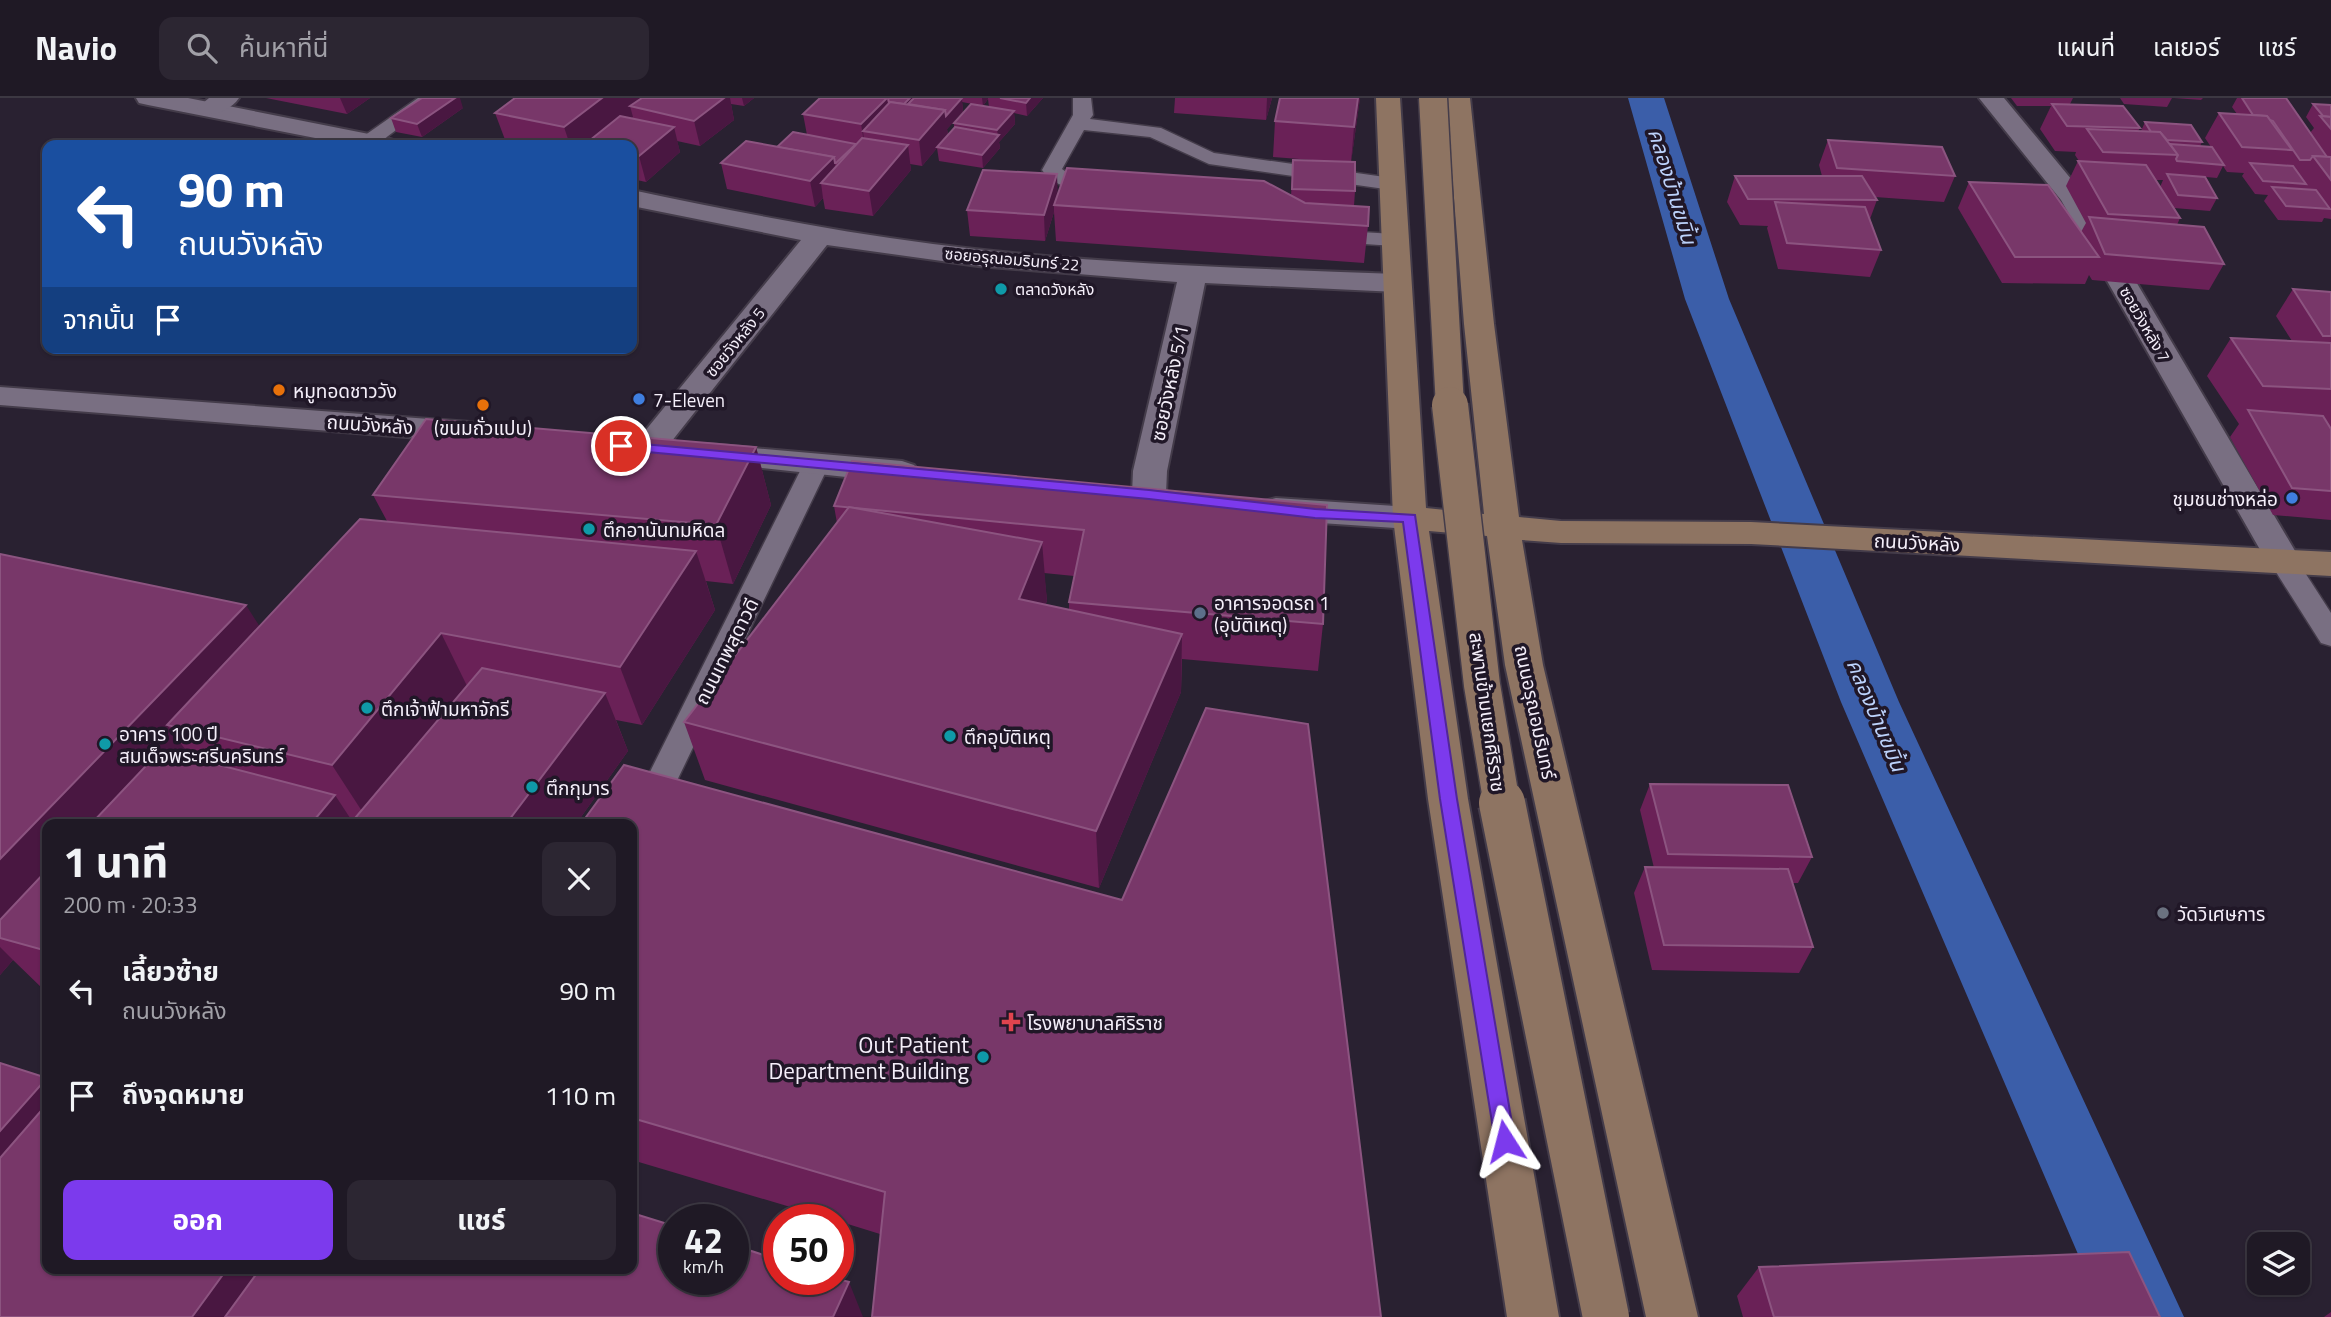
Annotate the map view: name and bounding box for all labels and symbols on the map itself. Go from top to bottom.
water label: คลองบ้านขมิ้น [1640,124,1706,249]
street label: ซอยอรุณอมรินทร์ 22 [944,241,1080,277]
place label: ตลาดวังหลัง [1015,277,1094,301]
marker: ตลาดวังหลัง [993,281,1009,297]
street label: ซอยวังหลัง 7 [2114,282,2176,366]
street label: ซอยวังหลัง 5 [699,302,771,382]
street label: ซอยวังหลัง 5/1 [1143,322,1195,444]
place label: หมูทอดชาววัง [293,376,397,405]
marker: หมูทอดชาววัง [271,382,287,398]
place label: 7-Eleven [653,385,725,414]
marker: 7-Eleven [631,391,647,407]
marker: (ขนมถั่วแปบ) [475,397,491,413]
street label: ถนนวังหลัง [326,407,414,441]
place label: (ขนมถั่วแปบ) [434,413,532,442]
pin [591,416,651,476]
place label: ชุมชนช่างหล่อ [2173,484,2278,513]
marker: ชุมชนช่างหล่อ [2284,490,2300,506]
place label: ตึกอานันทมหิดล [603,515,725,544]
marker: ตึกอานันทมหิดล [581,521,597,537]
street label: ถนนวังหลัง [1873,525,1961,559]
place label: อาคารจอดรถ 1 (อุบัติเหตุ) [1214,588,1330,639]
street label: ถนนเทพสุดาวดี [687,593,765,709]
marker: อาคารจอดรถ 1 (อุบัติเหตุ) [1192,605,1208,621]
street label: สะพานข้ามแยกศิริราช [1462,630,1514,794]
street label: ถนนอรุณอมรินทร์ [1508,642,1565,783]
water label: คลองบ้านขมิ้น [1839,654,1916,777]
place label: ตึกเจ้าฟ้ามหาจักรี [381,694,509,723]
marker: ตึกเจ้าฟ้ามหาจักรี [359,700,375,716]
place label: อาคาร 100 ปี สมเด็จพระศรีนครินทร์ [119,719,285,770]
place label: ตึกอุบัติเหตุ [964,722,1051,751]
marker: ตึกอุบัติเหตุ [942,728,958,744]
marker: อาคาร 100 ปี สมเด็จพระศรีนครินทร์ [97,736,113,752]
place label: ตึกกุมาร [546,773,610,802]
marker: ตึกกุมาร [524,779,540,795]
place label: วัดวิเศษการ [2177,899,2265,928]
marker: วัดวิเศษการ [2155,905,2171,921]
place label: โรงพยาบาลศิริราช [1027,1008,1163,1037]
marker: โรงพยาบาลศิริราช [1001,1012,1021,1032]
place label: Out Patient Department Building [769,1027,969,1088]
marker: Out Patient Department Building [975,1049,991,1065]
position arrow [1468,1104,1542,1178]
speed limit sign: 50 [763,1204,854,1295]

